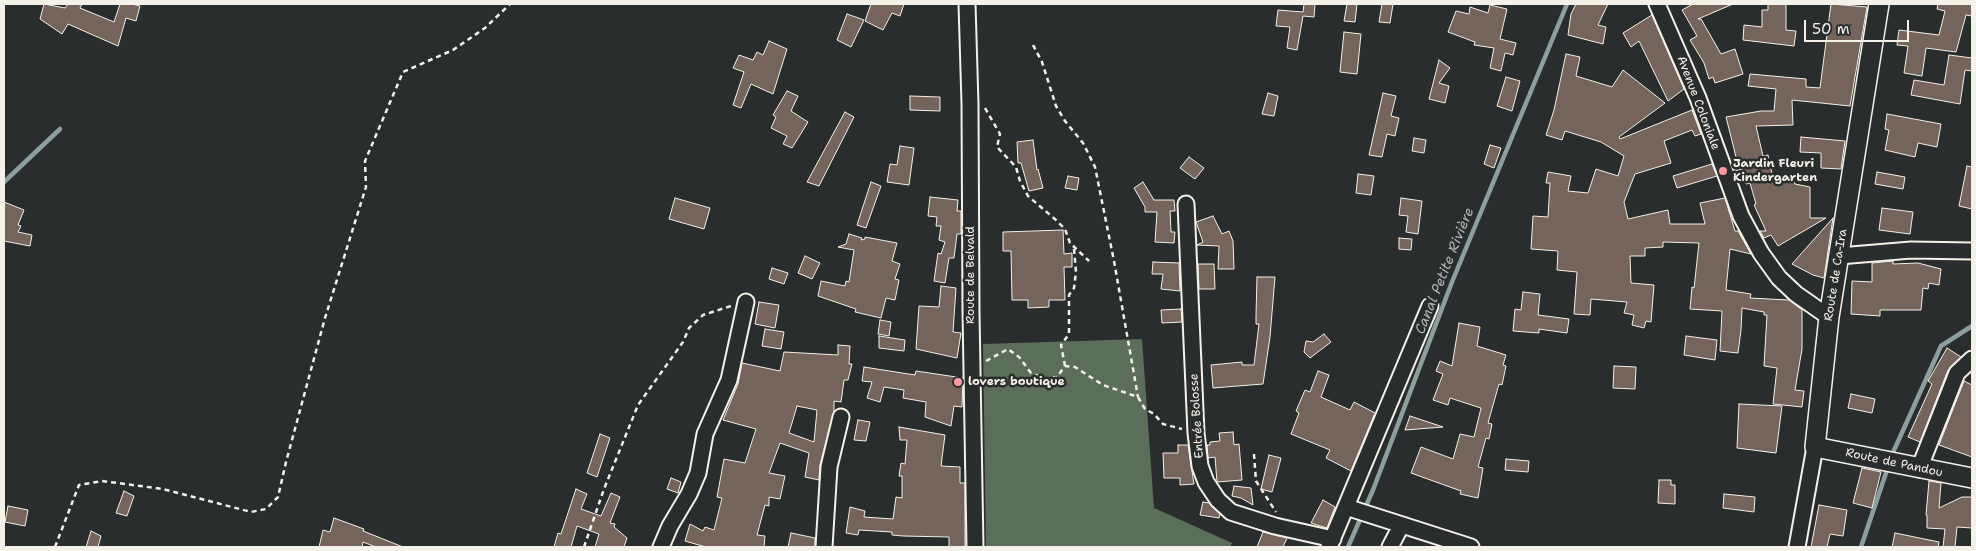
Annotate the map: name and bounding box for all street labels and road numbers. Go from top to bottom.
street label: Avenue Coloniale [1673,54,1723,152]
street label: Route de Belvald [964,226,978,324]
street label: Route de Ca-Ira [1822,228,1850,322]
street label: Entrée Bolosse [1187,373,1207,459]
street label: Route de Pandou [1844,446,1944,480]

